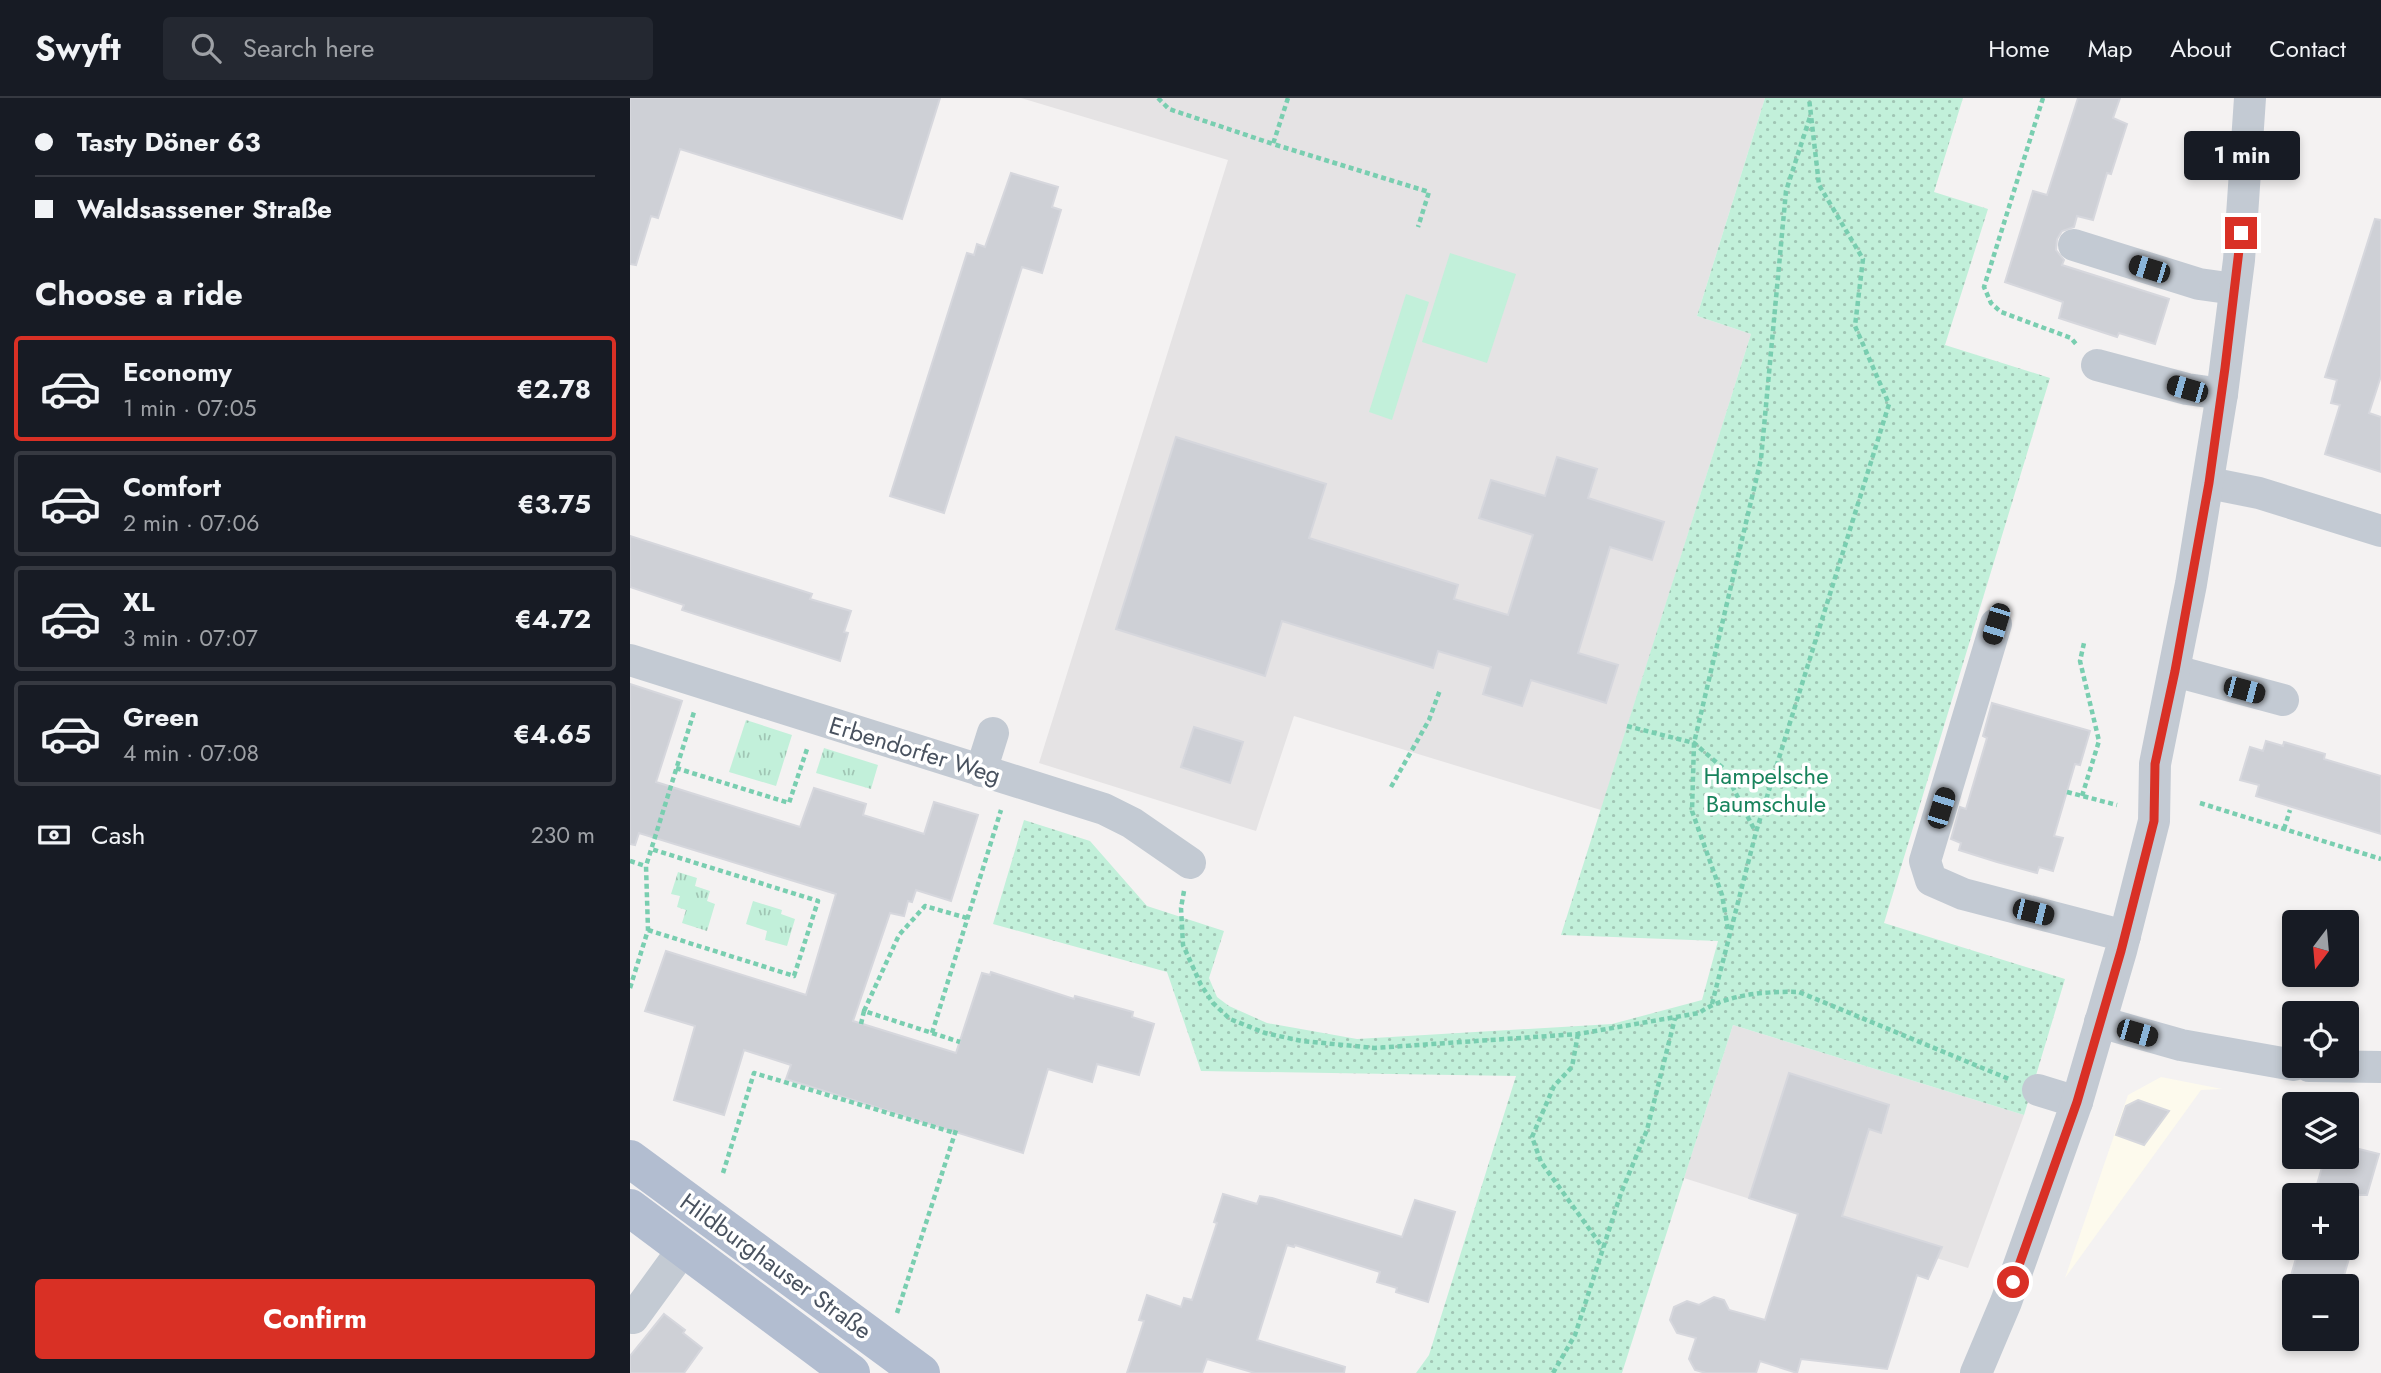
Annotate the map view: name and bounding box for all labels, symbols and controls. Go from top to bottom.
search box [163,17,653,80]
text: Swyft [35,25,121,72]
icon: search [187,29,225,67]
text: Search here [243,29,374,67]
text: Home [1988,31,2050,66]
text: Map [2088,31,2132,66]
text: About [2170,31,2231,66]
text: Contact [2269,31,2346,66]
text: Tasty Döner 63 [77,123,261,161]
callout: 1 min [2183,131,2299,180]
text: 1 min [2213,138,2271,172]
text: Waldsassener Straße [77,190,332,228]
route end [2225,217,2257,249]
car [2126,253,2173,285]
text: Choose a ride [35,271,243,317]
text: Economy [123,353,232,391]
icon: car [39,357,102,420]
text: €2.78 [517,370,591,408]
car [2164,373,2211,405]
text: 1 min · 07:05 [123,391,257,425]
text: Comfort [123,468,221,506]
icon: car [39,472,102,535]
text: €3.75 [517,485,591,523]
text: 2 min · 07:06 [123,506,260,540]
text: XL [123,583,155,621]
icon: car [39,587,102,650]
text: €4.72 [515,600,591,638]
car [1980,601,2013,647]
text: 3 min · 07:07 [123,621,258,655]
car [2221,674,2268,706]
text: Green [123,698,199,736]
icon: car [39,702,102,765]
street label: Erbendorfer Weg [825,707,1005,793]
text: €4.65 [513,715,591,753]
text: 4 min · 07:08 [123,736,259,770]
park label: Hampelsche Baumschule [1703,758,1829,821]
car [1925,785,1958,831]
icon: cash [35,816,73,854]
text: Cash [91,816,145,854]
text: 230 m [531,818,595,852]
car [2011,897,2056,927]
north arrow [2282,910,2359,987]
map controls [2282,910,2359,1351]
button: locate [2282,1001,2359,1078]
car [2114,1017,2161,1049]
button: layers [2282,1092,2359,1169]
button: + [2282,1183,2359,1260]
street label: Hildburghauser Straße [673,1184,879,1348]
route start [1997,1266,2029,1298]
button: − [2282,1274,2359,1351]
button: Confirm [35,1279,595,1359]

